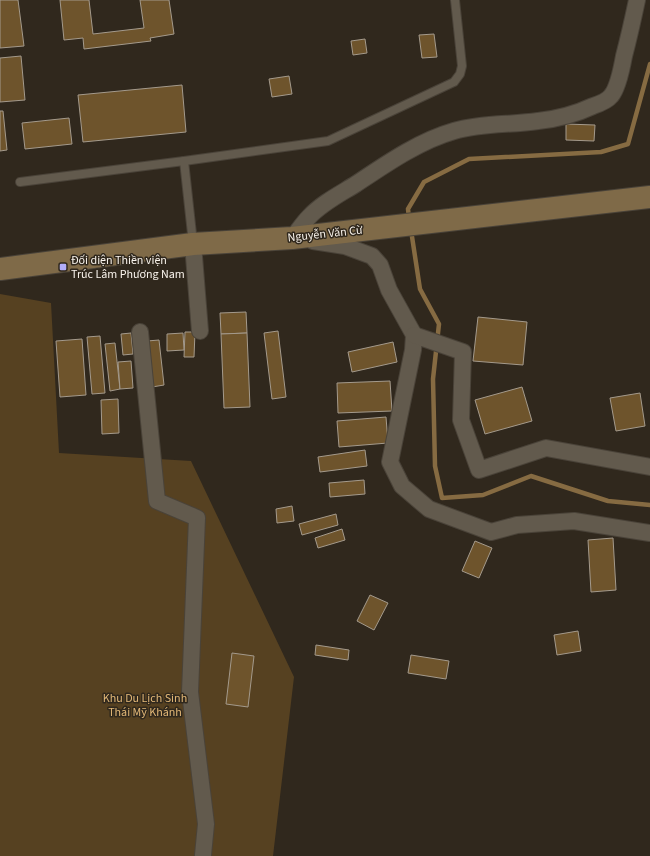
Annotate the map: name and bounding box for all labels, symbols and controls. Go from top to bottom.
street label: Nguyễn Văn Cừ [287,222,364,246]
place label: Đối diện Thiền viện Trúc Lâm Phương Nam [71,252,185,283]
marker: Đối diện Thiền viện Trúc Lâm Phương Nam [58,262,68,272]
park label: Khu Du Lịch Sinh Thái Mỹ Khánh [103,690,187,721]

